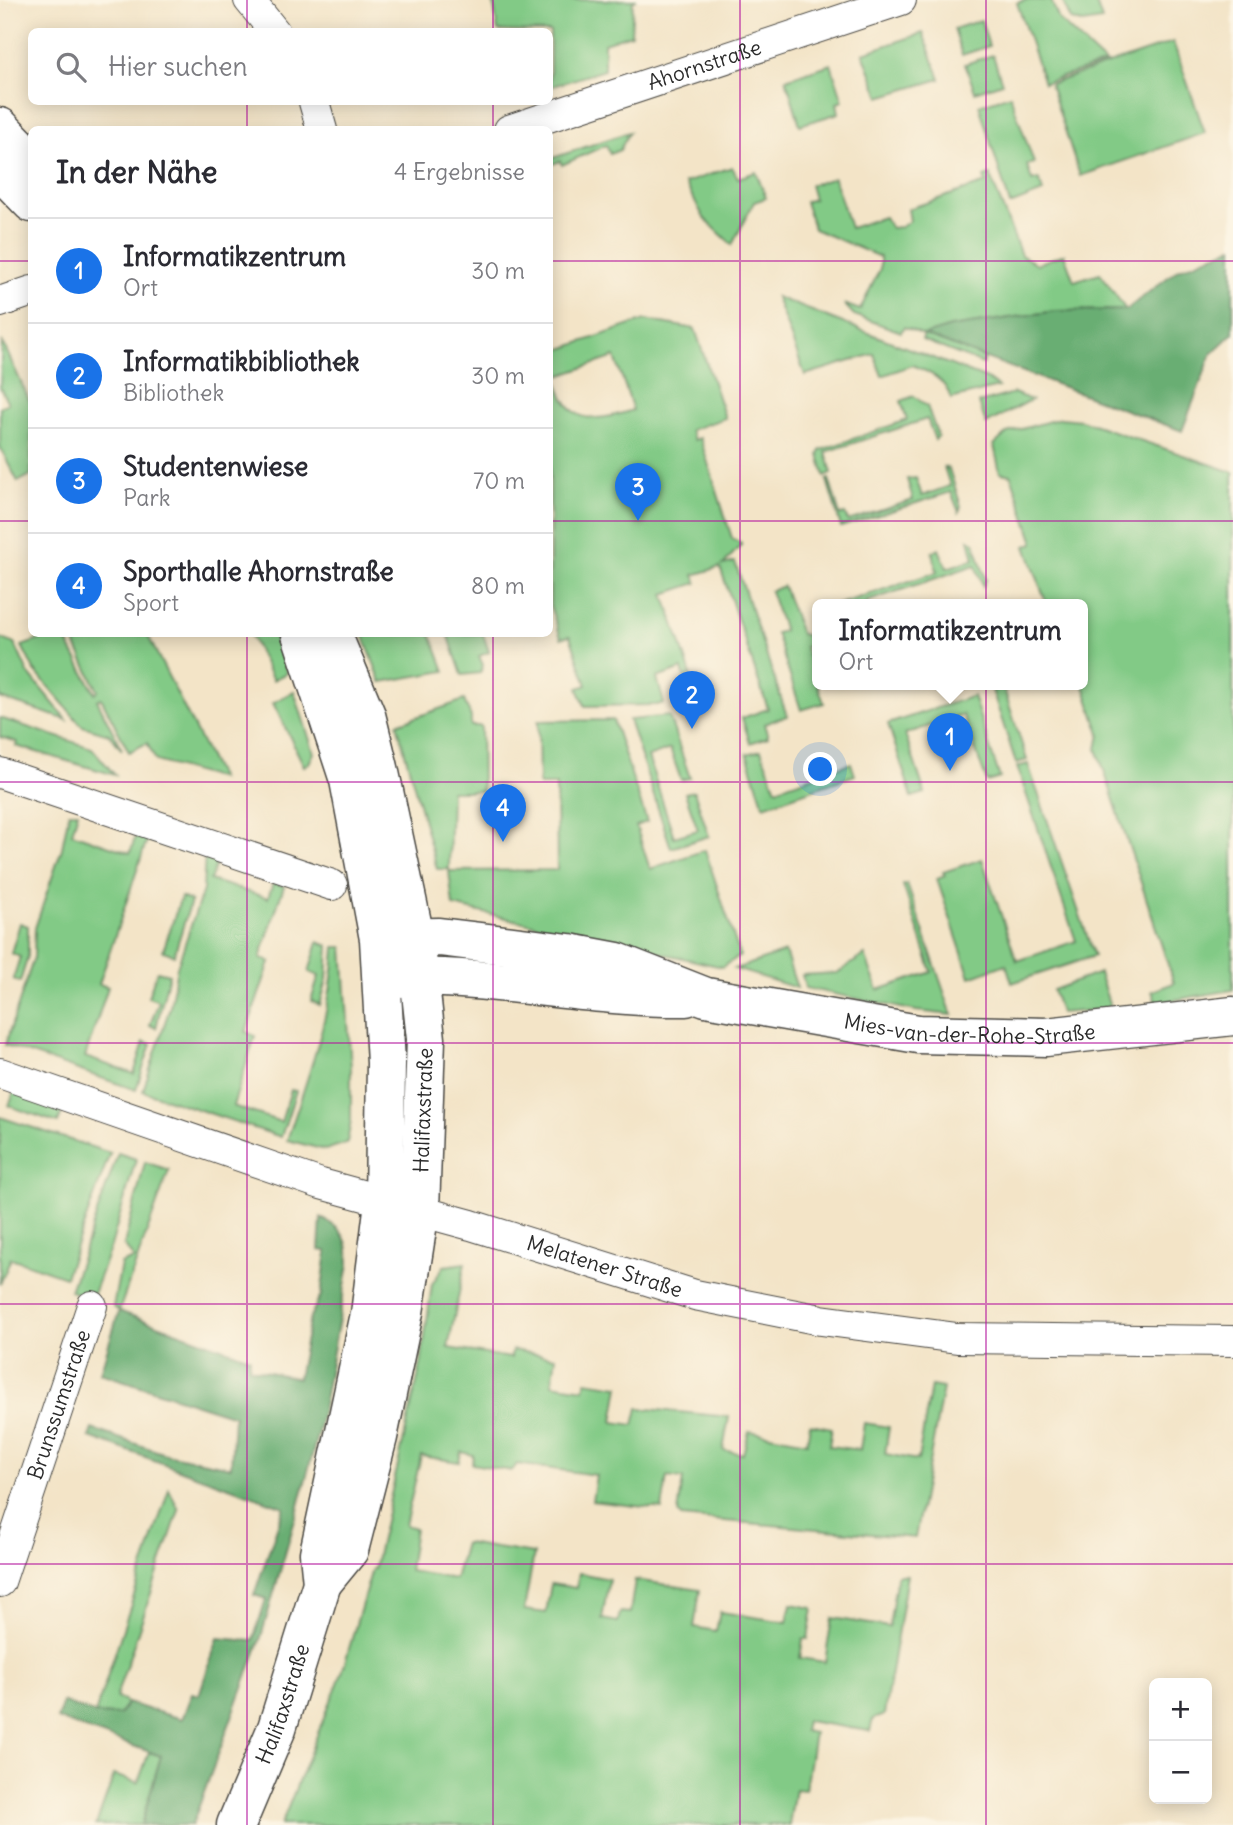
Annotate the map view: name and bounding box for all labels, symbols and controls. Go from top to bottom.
search box [28,28,553,105]
street label: Ahornstraße [644,33,765,96]
icon: search [52,48,90,86]
text: Hier suchen [108,50,248,83]
text: In der Nähe [56,153,218,191]
text: 4 Ergebnisse [394,157,525,186]
text: Informatikzentrum [123,240,346,273]
text: 1 [74,256,84,285]
text: 30 m [471,256,525,285]
text: Ort [123,273,158,302]
text: Informatikbibliothek [123,345,360,378]
text: 2 [73,361,85,390]
text: 30 m [471,361,525,390]
text: Bibliothek [123,378,224,407]
text: Studentenwiese [123,450,308,483]
pin: 3 [615,463,661,521]
text: 3 [72,466,86,495]
text: 70 m [473,466,525,495]
text: Park [123,483,171,512]
text: Sporthalle Ahornstraße [123,555,394,588]
text: 4 [72,571,86,600]
text: 80 m [471,571,525,600]
text: Sport [123,588,179,617]
popup [812,599,1088,690]
text: Informatikzentrum [838,614,1062,647]
text: Ort [838,647,873,676]
pin: 2 [669,671,715,729]
pin: 1 [927,713,973,771]
your location [803,752,837,786]
pin: 4 [480,784,526,842]
street label: Mies-van-der-Rohe-Straße [842,1007,1097,1050]
street label: Halifaxstraße [407,1047,439,1173]
street label: Melatener Straße [523,1229,686,1303]
street label: Brunssumstraße [21,1326,96,1483]
street label: Halifaxstraße [249,1640,315,1768]
map controls [1149,1678,1212,1804]
button: + [1149,1678,1212,1741]
button: − [1149,1741,1212,1804]

